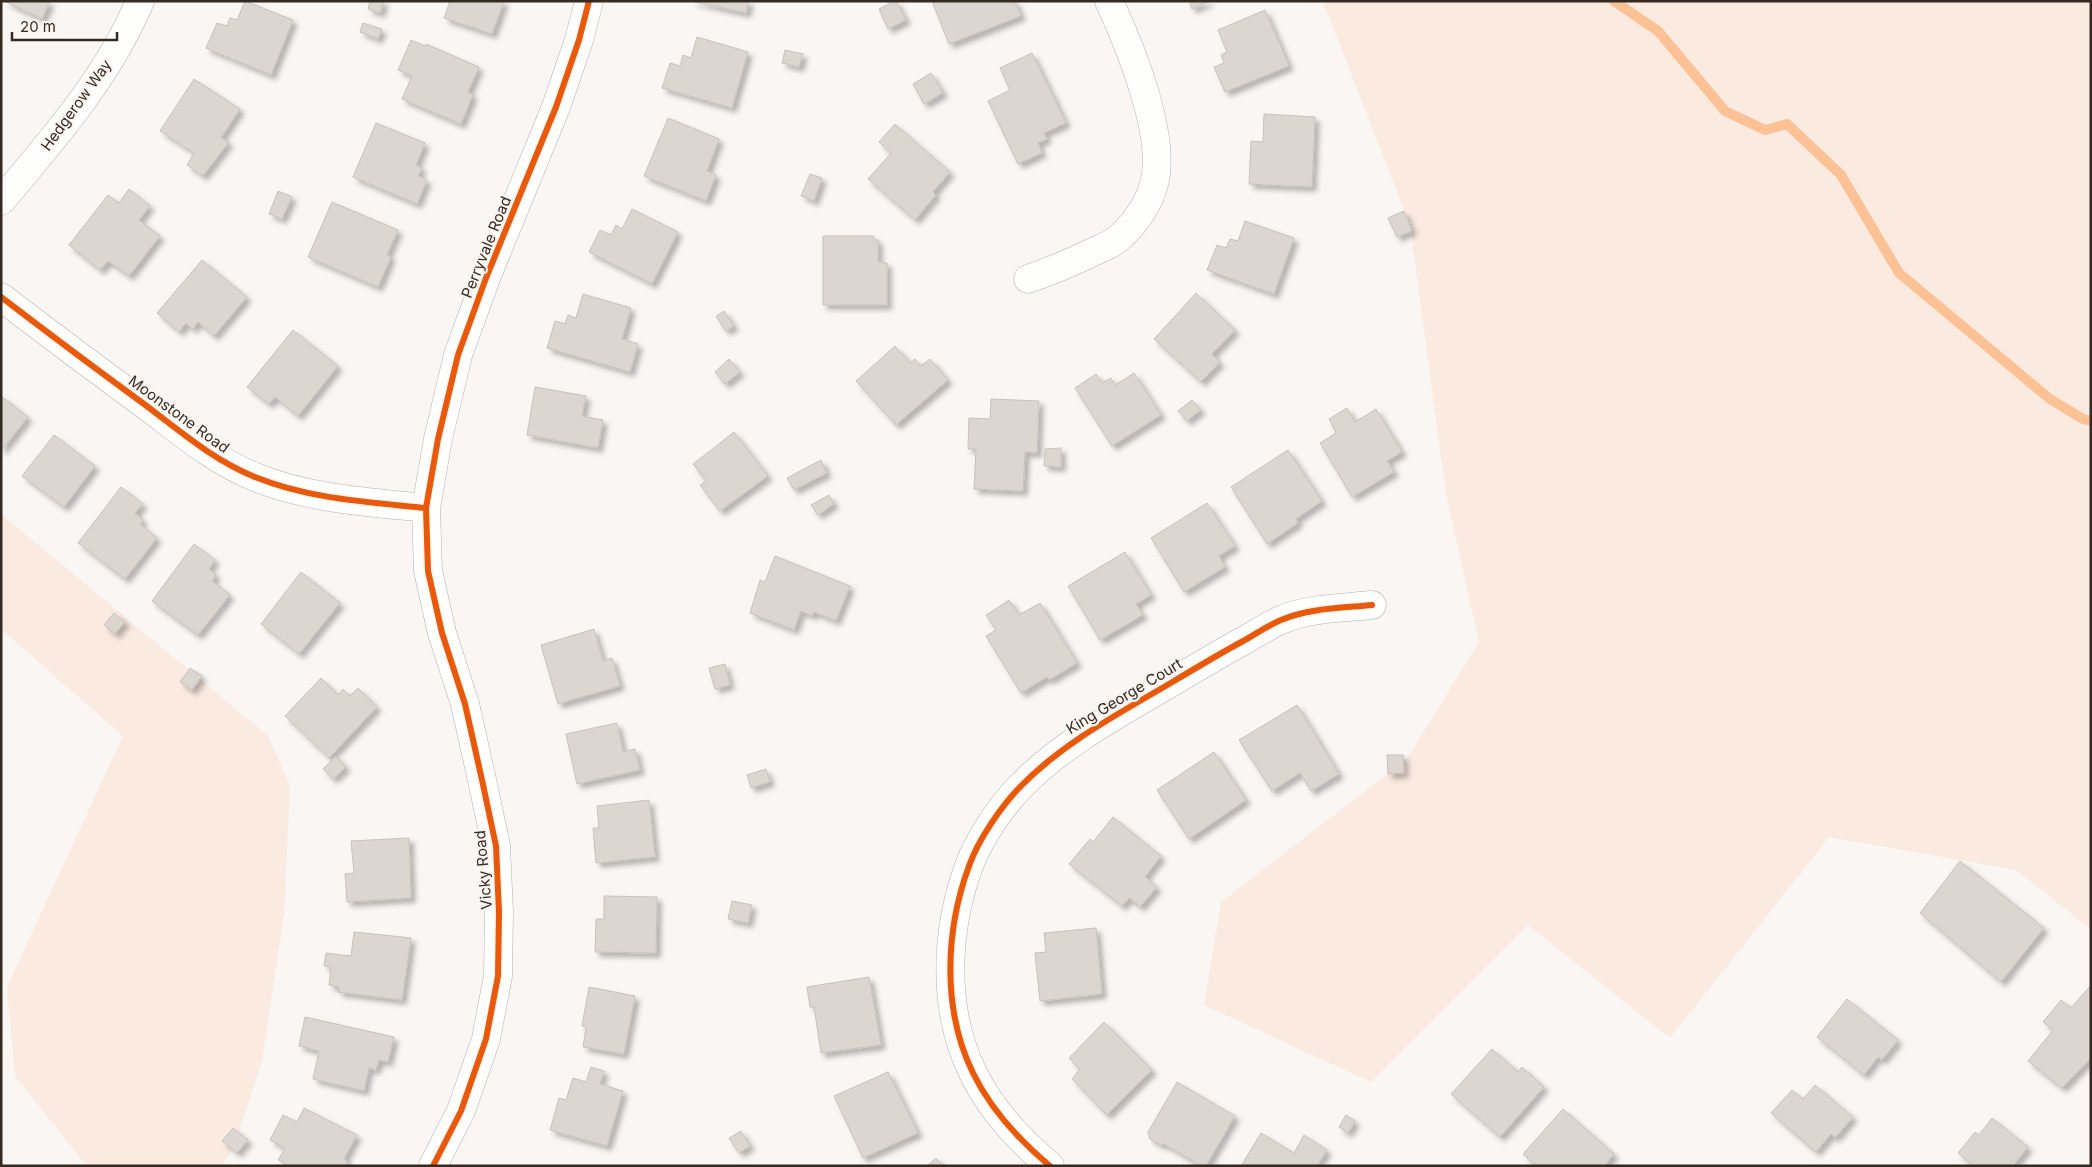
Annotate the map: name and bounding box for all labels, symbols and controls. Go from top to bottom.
scale bar [12,10,118,42]
text: 20 m [20,17,56,36]
street label: Hedgerow Way [36,55,116,154]
street label: Perryvale Road [457,193,515,301]
street label: Moonstone Road [125,371,233,457]
street label: King George Court [1062,654,1186,738]
street label: Vicky Road [470,830,496,910]

